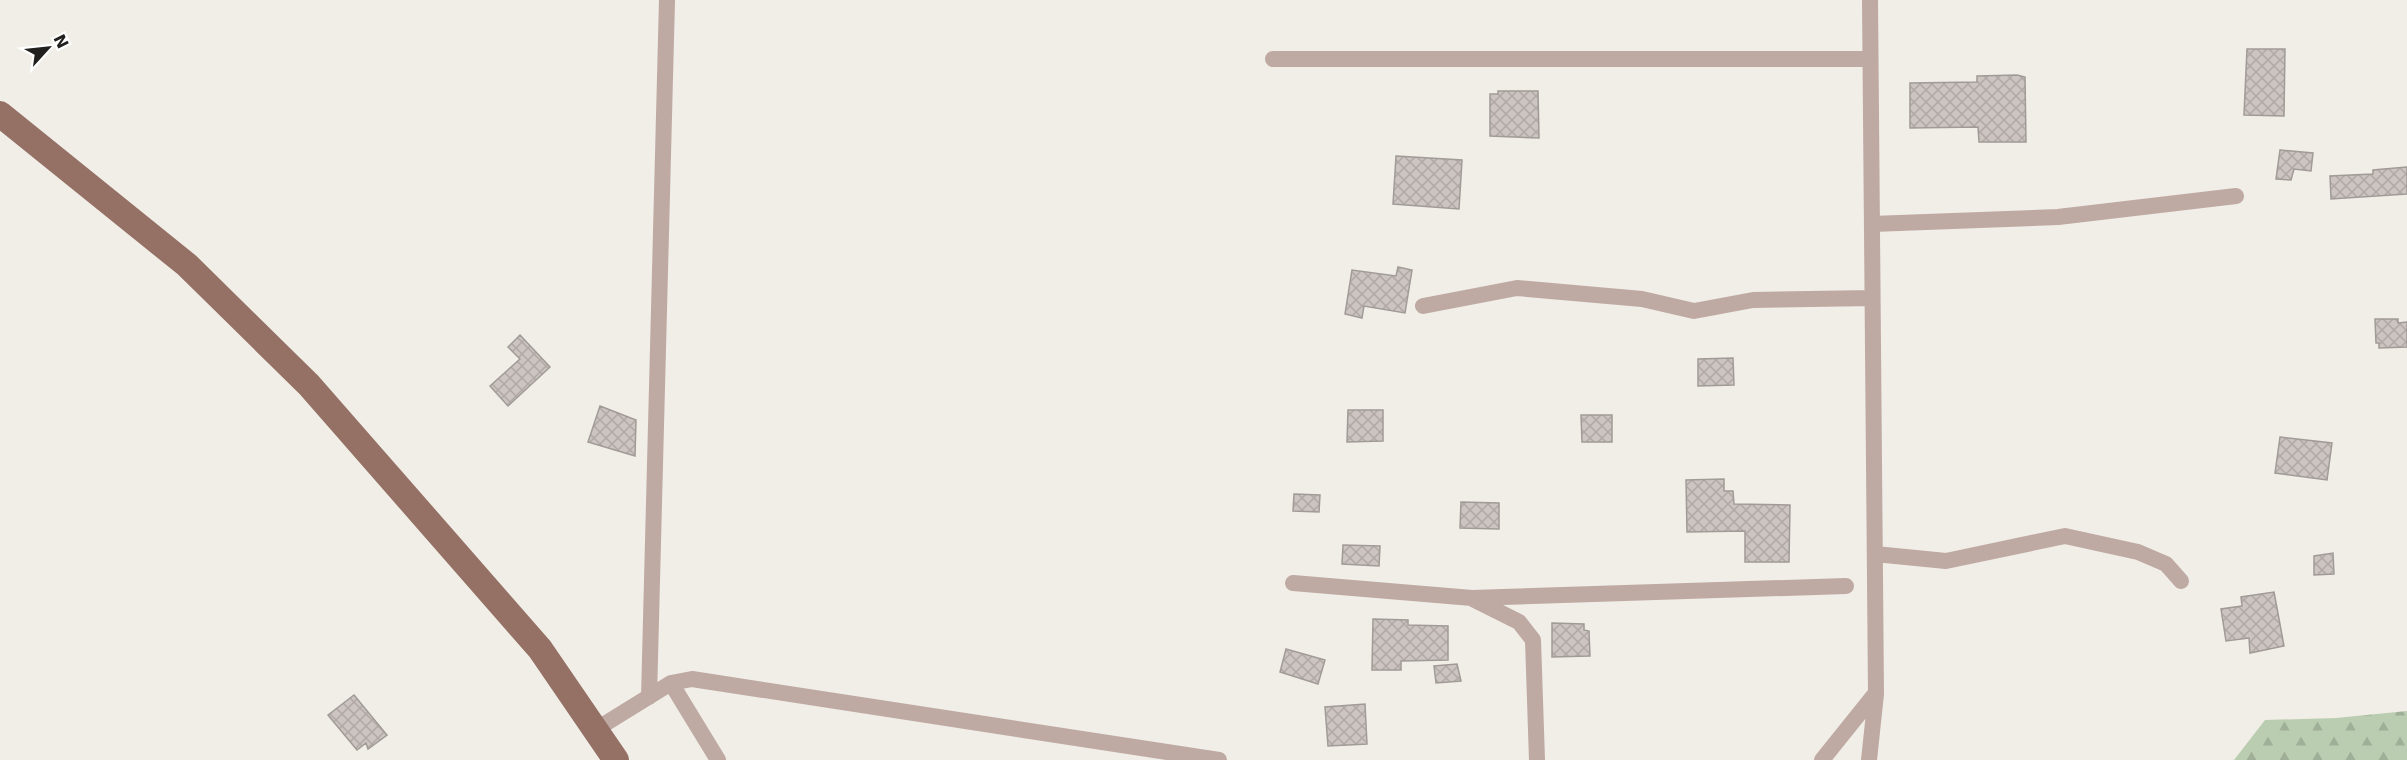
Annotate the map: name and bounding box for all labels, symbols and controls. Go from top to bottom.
north arrow [18,18,78,78]
text: N [49,31,72,52]

